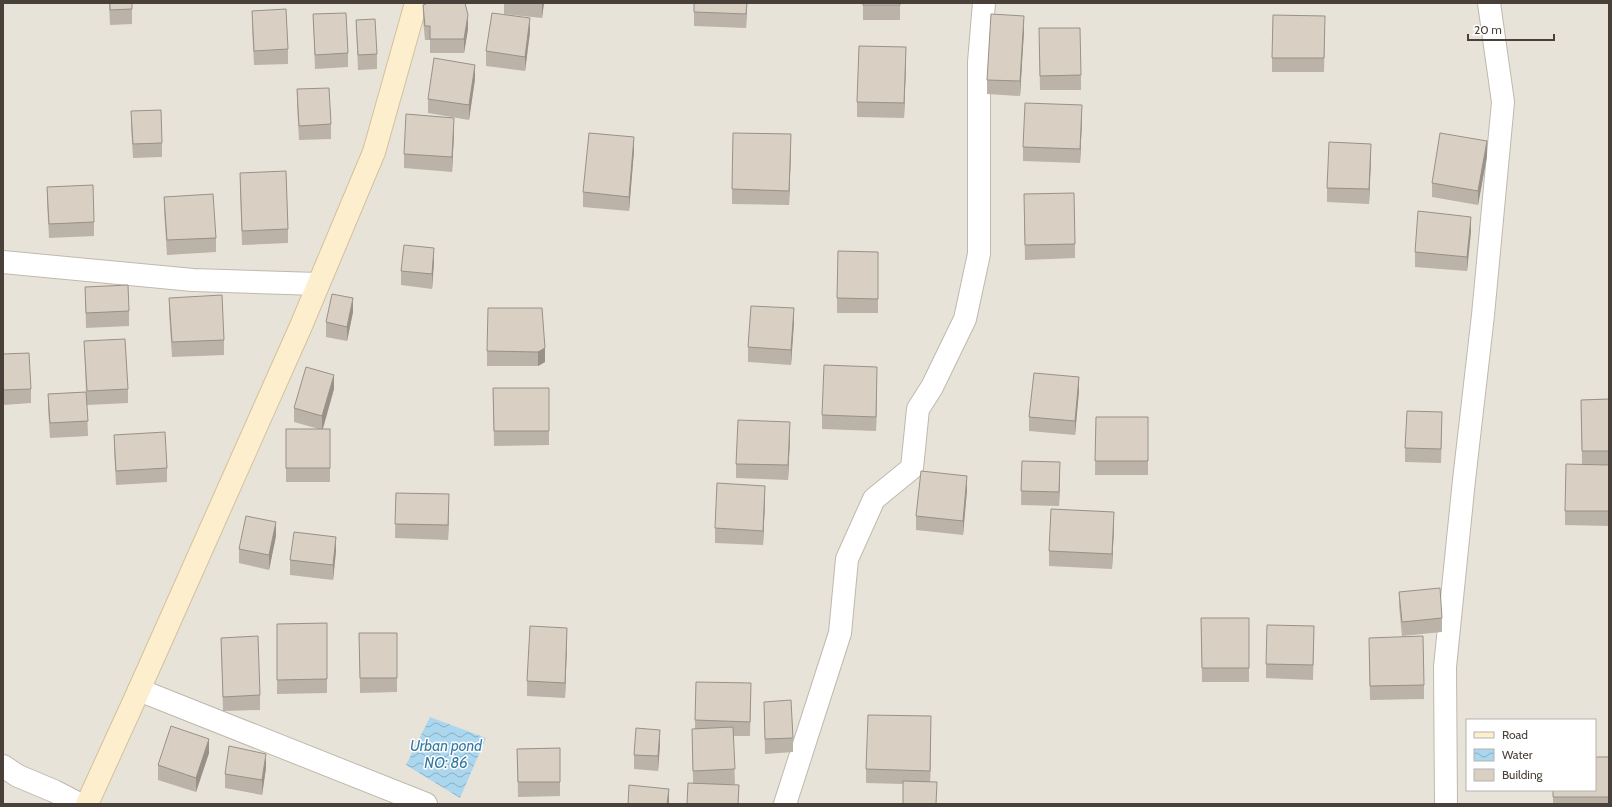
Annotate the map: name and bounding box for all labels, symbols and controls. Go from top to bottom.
scale bar [1468,16,1554,42]
text: 20 m [1474,22,1502,37]
legend [1466,719,1596,791]
text: Road [1502,727,1528,742]
water label: Urban pond NO: 86 [410,737,483,772]
text: Water [1502,747,1533,762]
text: Building [1502,767,1544,782]

